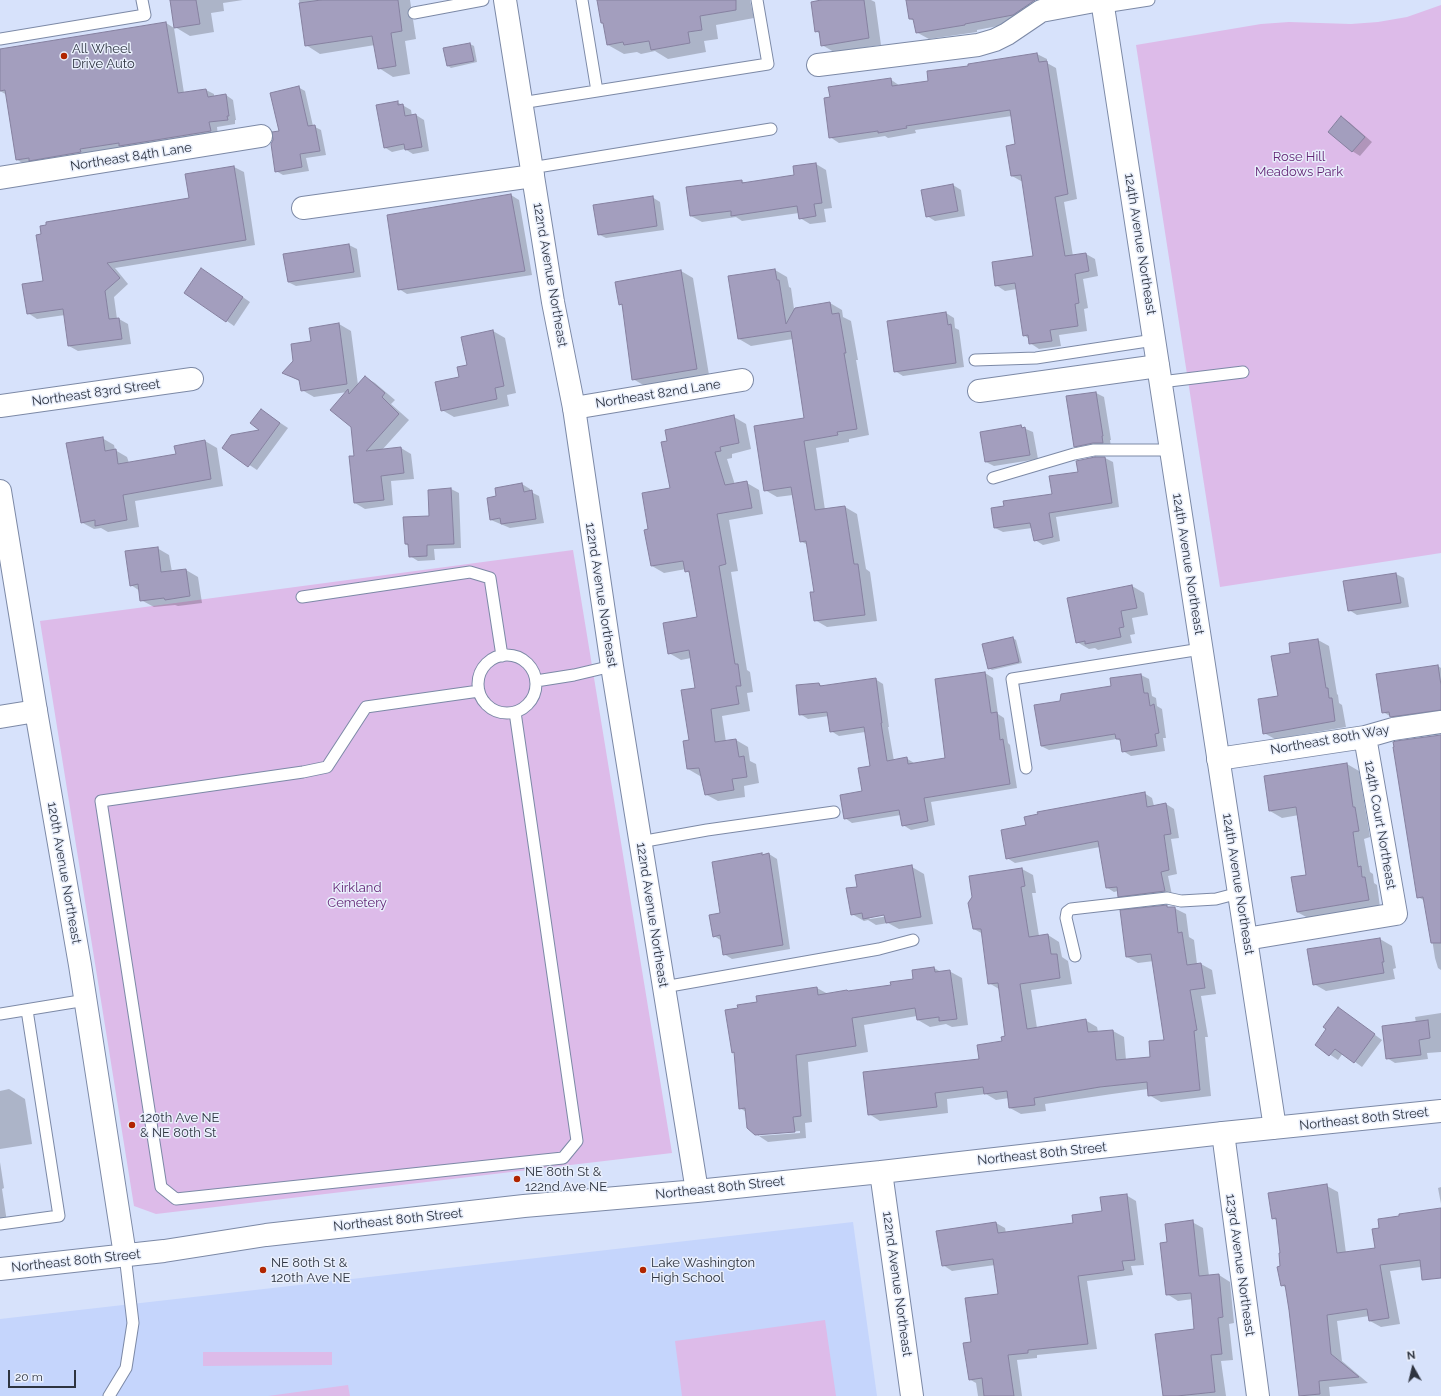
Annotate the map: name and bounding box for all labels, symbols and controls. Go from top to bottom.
place label: All Wheel Drive Auto [72,41,135,72]
marker: All Wheel Drive Auto [59,51,69,61]
street label: Northeast 84th Lane [69,140,193,174]
park label: Rose Hill Meadows Park [1255,149,1343,180]
street label: 124th Avenue Northeast [1121,172,1159,316]
street label: 122nd Avenue Northeast [530,201,570,349]
street label: Northeast 83rd Street [31,376,161,410]
street label: Northeast 82nd Lane [594,376,722,412]
street label: 124th Avenue Northeast [1169,492,1207,636]
street label: 122nd Avenue Northeast [582,521,620,669]
street label: Northeast 80th Way [1269,722,1391,758]
street label: 124th Court Northeast [1361,759,1399,891]
street label: 120th Avenue Northeast [44,801,84,945]
street label: 124th Avenue Northeast [1219,812,1257,956]
street label: 122nd Avenue Northeast [633,841,671,989]
park label: Kirkland Cemetery [327,880,387,911]
street label: Northeast 80th Street [1299,1104,1429,1134]
place label: 120th Ave NE & NE 80th St [140,1110,219,1141]
marker: 120th Ave NE & NE 80th St [127,1120,137,1130]
street label: Northeast 80th Street [977,1139,1107,1169]
place label: NE 80th St & 122nd Ave NE [525,1164,607,1195]
street label: Northeast 80th Street [655,1173,785,1203]
marker: NE 80th St & 122nd Ave NE [512,1174,522,1184]
street label: 123rd Avenue Northeast [1222,1193,1258,1337]
street label: Northeast 80th Street [333,1205,463,1235]
street label: 122nd Avenue Northeast [879,1210,915,1358]
street label: Northeast 80th Street [11,1246,141,1276]
place label: NE 80th St & 120th Ave NE [271,1255,350,1286]
place label: Lake Washington High School [651,1255,755,1286]
marker: NE 80th St & 120th Ave NE [258,1265,268,1275]
marker: Lake Washington High School [638,1265,648,1275]
north arrow [1393,1348,1433,1388]
text: N [1406,1349,1416,1363]
scale bar [10,1362,78,1388]
text: 20 m [15,1370,43,1384]

